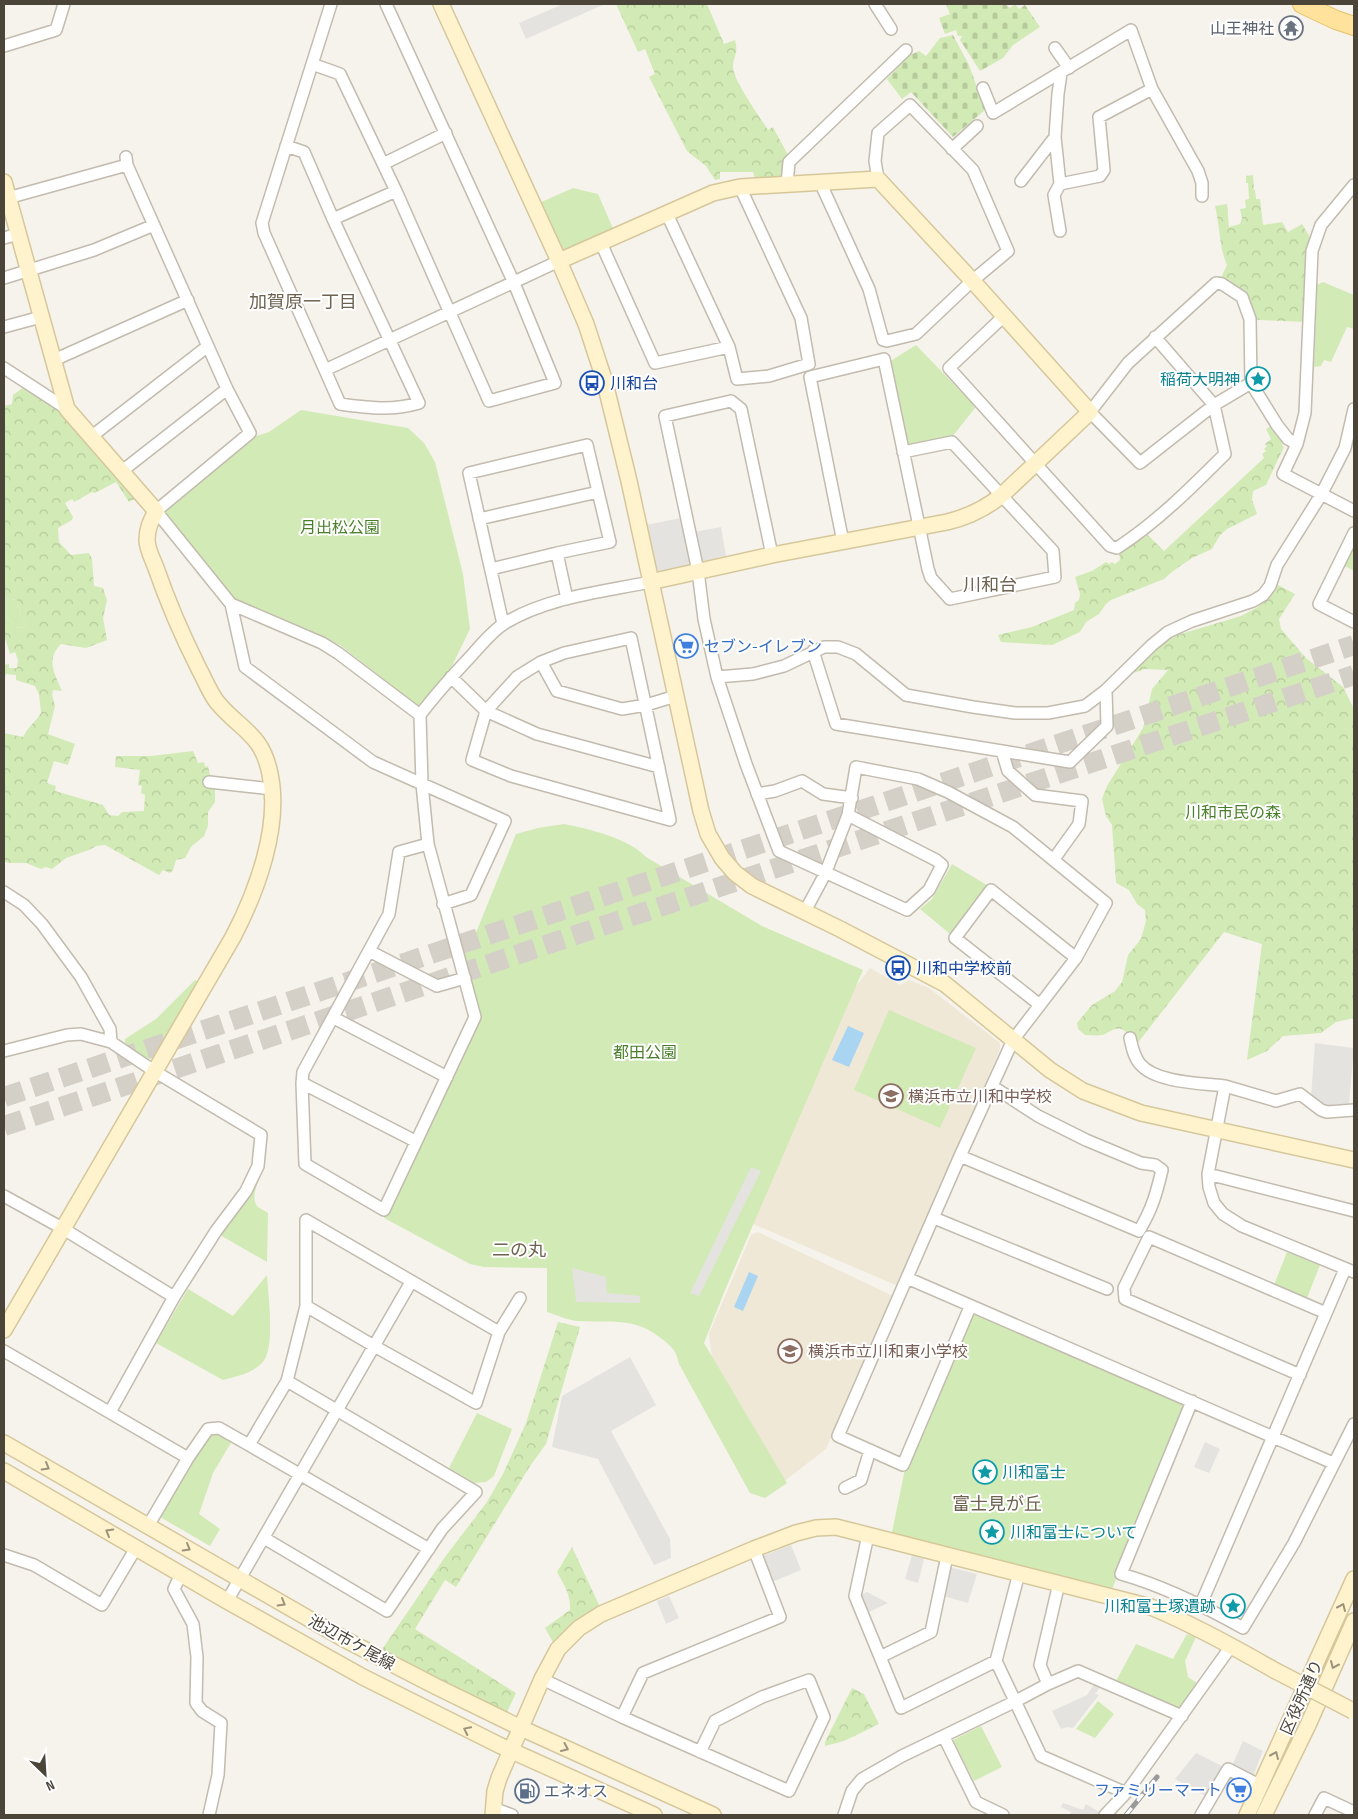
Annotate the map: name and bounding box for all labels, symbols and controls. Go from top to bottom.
temple icon: 山王神社 [1278,15,1304,41]
place label: 山王神社 [1210,20,1274,39]
district label: 加賀原一丁目 [249,292,357,313]
place icon: 稲荷大明神 [1245,366,1271,392]
bus stop icon: 川和台 [579,370,605,396]
place label: 稲荷大明神 [1160,371,1240,390]
place label: 川和台 [610,375,658,394]
park label: 月出松公園 [300,519,380,538]
district label: 川和台 [963,575,1017,596]
supermarket icon: セブン-イレブン [673,633,699,659]
place label: セブン-イレブン [704,638,822,657]
park label: 川和市民の森 [1185,804,1281,823]
bus stop icon: 川和中学校前 [885,955,911,981]
place label: 川和中学校前 [916,960,1012,979]
park label: 都田公園 [613,1044,677,1063]
school or university icon: 横浜市立川和中学校 [878,1083,904,1109]
place label: 横浜市立川和中学校 [908,1088,1052,1107]
district label: 二の丸 [492,1240,546,1261]
school or university icon: 横浜市立川和東小学校 [777,1338,803,1364]
place label: 横浜市立川和東小学校 [808,1343,968,1362]
place icon: 川和富士 [972,1459,998,1485]
one-way arrow [41,1461,50,1471]
place label: 川和富士 [1002,1464,1066,1483]
district label: 富士見が丘 [952,1494,1042,1515]
place icon: 川和富士について [979,1519,1005,1545]
place label: 川和富士について [1010,1524,1138,1543]
one-way arrow [106,1529,115,1539]
one-way arrow [181,1542,190,1552]
place icon: 川和富士塚遺跡 [1220,1593,1246,1619]
one-way arrow [277,1597,286,1607]
place label: 川和富士塚遺跡 [1104,1598,1216,1617]
one-way arrow [1335,1603,1346,1612]
street label: 池辺市ケ尾線 [305,1612,398,1675]
street label: 区役所通り [1277,1657,1327,1738]
one-way arrow [1330,1660,1341,1669]
one-way arrow [463,1725,472,1736]
one-way arrow [560,1742,569,1752]
north arrow [20,1749,70,1799]
one-way arrow [1269,1751,1279,1760]
text: N [43,1776,57,1795]
supermarket icon: ファミリーマート [1226,1777,1252,1803]
fuel station icon: エネオス [514,1778,540,1804]
place label: ファミリーマート [1094,1782,1222,1801]
place label: エネオス [544,1783,608,1802]

